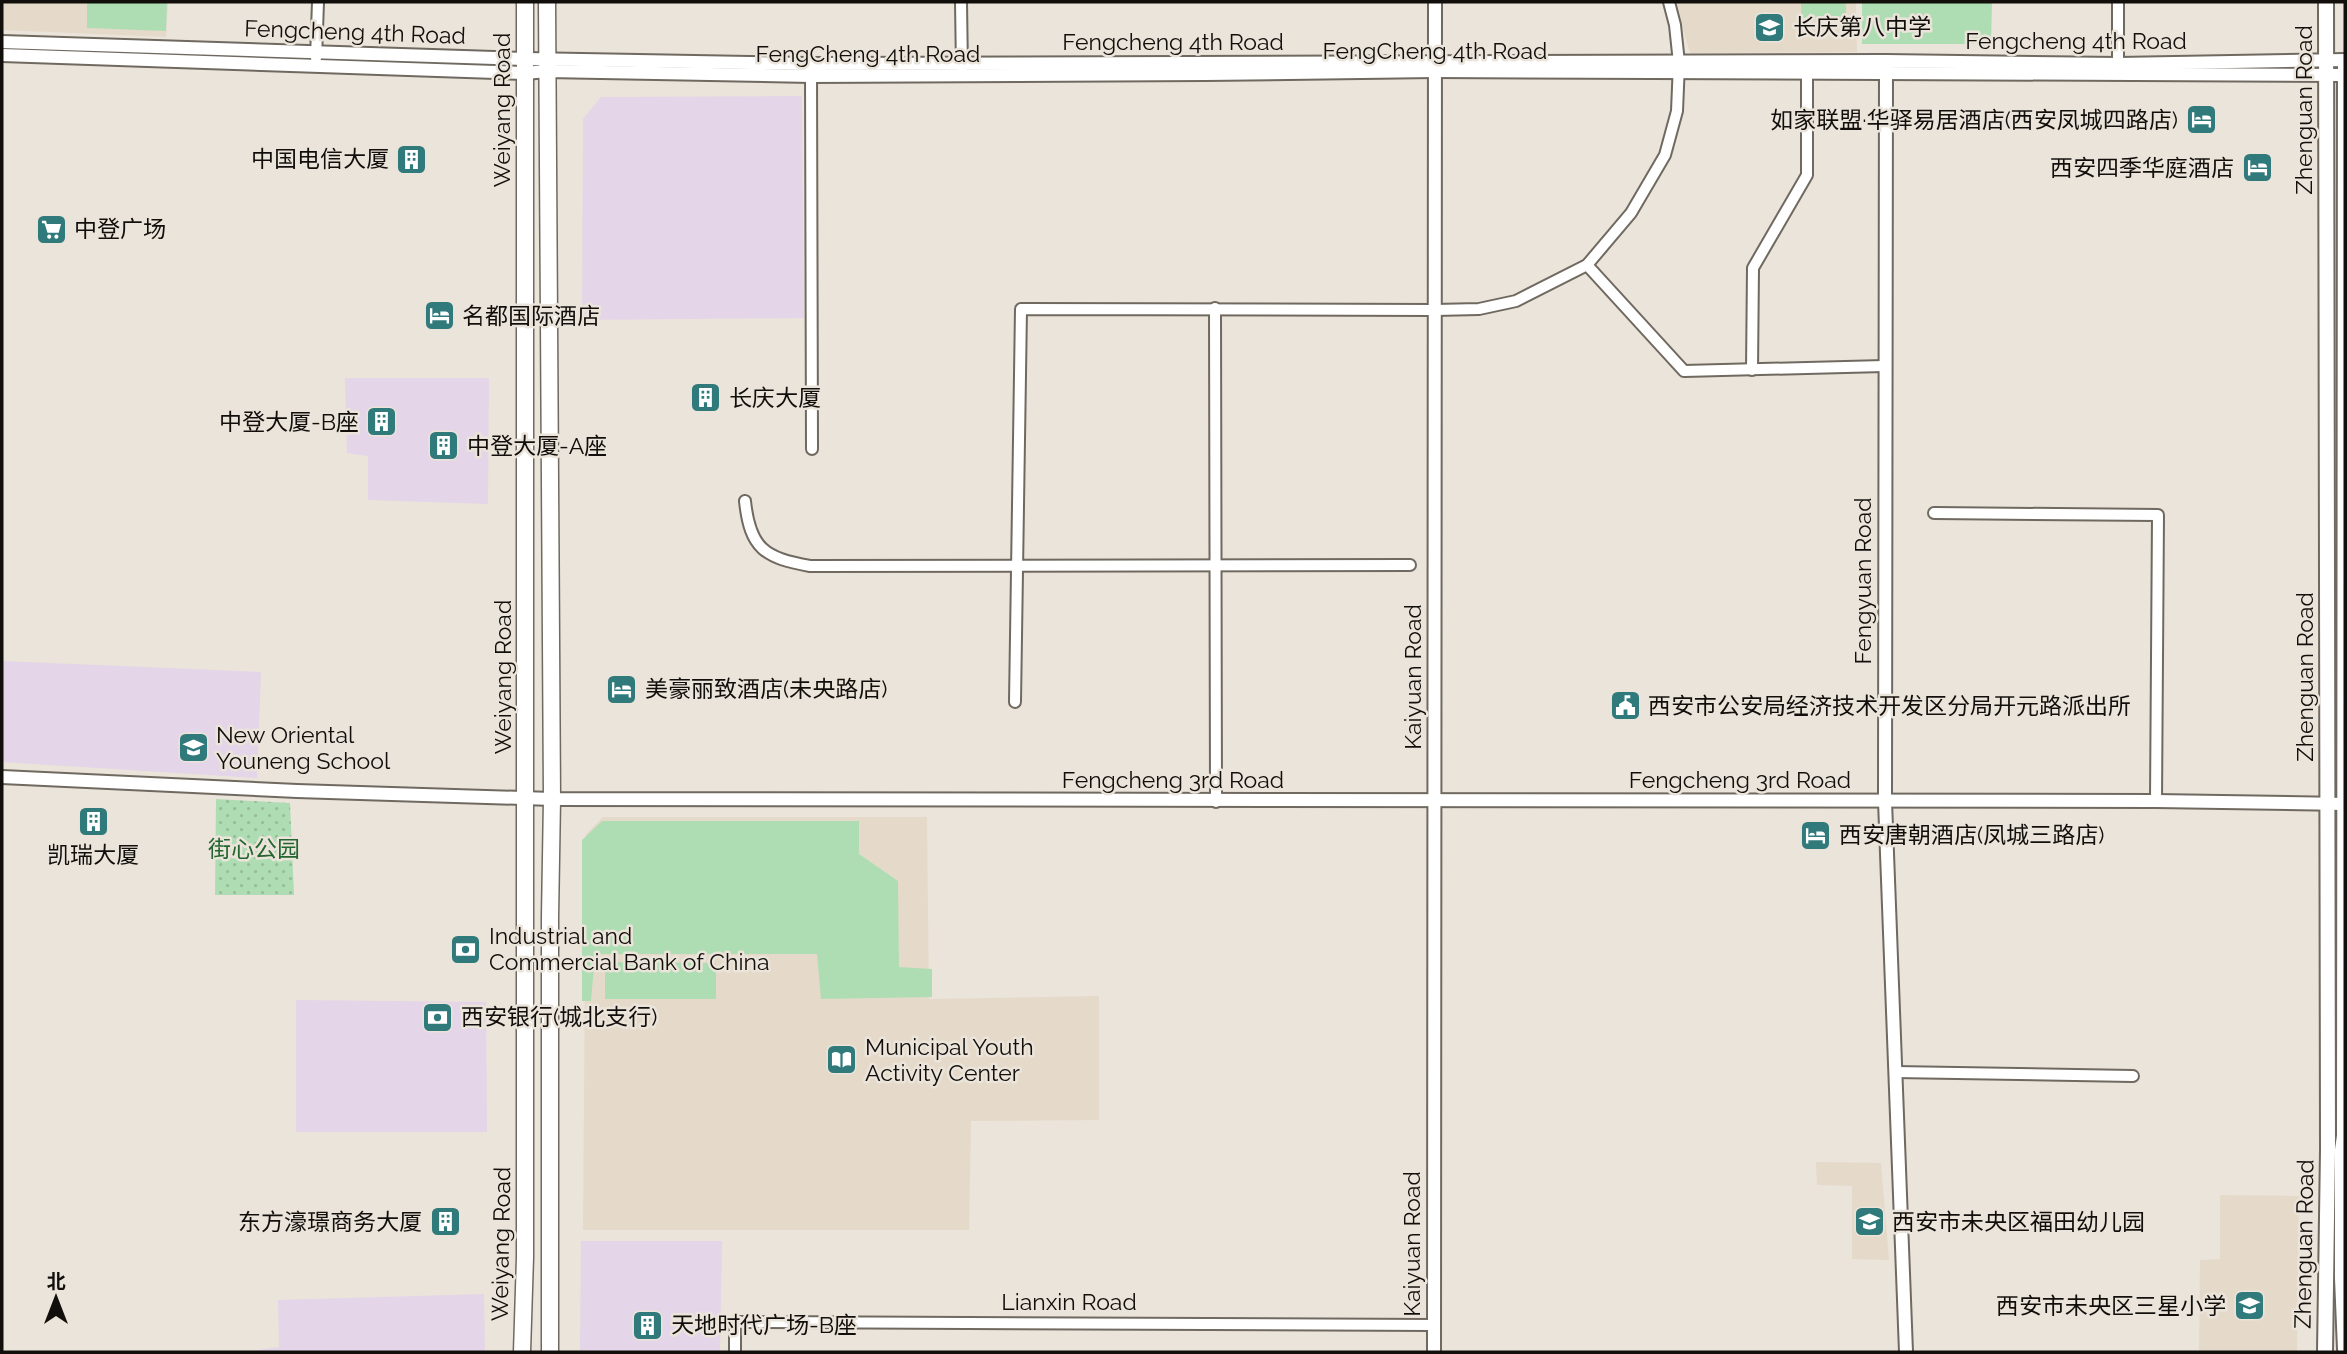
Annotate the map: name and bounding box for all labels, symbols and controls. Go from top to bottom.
school or university icon: 长庆第八中学 [1753,10,1787,44]
place label: 长庆第八中学 [1793,13,1931,40]
street label: Fengcheng 4th Road [244,14,466,49]
street label: Zhenguan Road [2290,25,2317,195]
street label: Fengcheng 4th Road [1965,27,2187,54]
street label: Fengcheng 4th Road [1062,28,1284,55]
street label: Weiyang Road [488,33,515,187]
street label: FengCheng 4th Road [1323,37,1547,64]
street label: FengCheng 4th Road [756,40,980,67]
hotel icon: 如家联盟·华驿易居酒店(西安凤城四路店) [2184,103,2218,137]
place label: 如家联盟·华驿易居酒店(西安凤城四路店) [1770,106,2178,133]
building icon: 中国电信大厦 [395,142,429,176]
place label: 中国电信大厦 [251,145,389,172]
hotel icon: 西安四季华庭酒店 [2240,151,2274,185]
place label: 西安四季华庭酒店 [2050,154,2234,181]
supermarket icon: 中登广场 [34,212,68,246]
place label: 中登广场 [74,215,166,242]
hotel icon: 名都国际酒店 [422,299,456,333]
place label: 名都国际酒店 [462,302,600,329]
building icon: 长庆大厦 [689,381,723,415]
place label: 长庆大厦 [729,384,821,411]
building icon: 中登大厦-B座 [365,405,399,439]
place label: 中登大厦-B座 [219,408,359,435]
building icon: 中登大厦-A座 [427,429,461,463]
place label: 中登大厦-A座 [467,432,607,459]
street label: Fengyuan Road [1849,497,1876,665]
street label: Zhenguan Road [2291,592,2318,762]
street label: Weiyang Road [489,600,516,754]
street label: Kaiyuan Road [1399,604,1426,750]
hotel icon: 美豪丽致酒店(未央路店) [605,672,639,706]
place label: 美豪丽致酒店(未央路店) [645,675,887,702]
public building icon: 西安市公安局经济技术开发区分局开元路派出所 [1608,689,1642,723]
place label: 西安市公安局经济技术开发区分局开元路派出所 [1648,692,2131,719]
place label: New Oriental Youneng School [216,721,391,774]
school or university icon: New Oriental Youneng School [176,731,210,765]
street label: Fengcheng 3rd Road [1062,766,1284,793]
street label: Fengcheng 3rd Road [1629,766,1851,793]
building icon: 凯瑞大厦 [76,804,110,838]
hotel icon: 西安唐朝酒店(凤城三路店) [1799,818,1833,852]
place label: 西安唐朝酒店(凤城三路店) [1839,821,2104,848]
park label: 街心公园 [208,835,300,862]
place label: 凯瑞大厦 [47,841,139,868]
place label: Industrial and Commercial Bank of China [489,922,769,975]
bank icon: Industrial and Commercial Bank of China [449,932,483,966]
bank icon: 西安银行(城北支行) [421,1000,455,1034]
place label: 西安银行(城北支行) [461,1003,657,1030]
place label: Municipal Youth Activity Center [865,1033,1034,1086]
library icon: Municipal Youth Activity Center [825,1043,859,1077]
street label: Zhenguan Road [2289,1159,2318,1329]
street label: Weiyang Road [486,1167,515,1321]
street label: Kaiyuan Road [1398,1171,1425,1317]
building icon: 东方濠璟商务大厦 [428,1205,462,1239]
school or university icon: 西安市未央区福田幼儿园 [1852,1205,1886,1239]
place label: 东方濠璟商务大厦 [238,1208,422,1235]
place label: 西安市未央区福田幼儿园 [1892,1208,2145,1235]
north arrow [21,1263,91,1333]
text: 北 [46,1270,66,1292]
street label: Lianxin Road [1001,1288,1137,1315]
school or university icon: 西安市未央区三星小学 [2232,1289,2266,1323]
place label: 西安市未央区三星小学 [1996,1292,2226,1319]
building icon: 天地时代广场-B座 [631,1308,665,1342]
place label: 天地时代广场-B座 [671,1311,857,1338]

